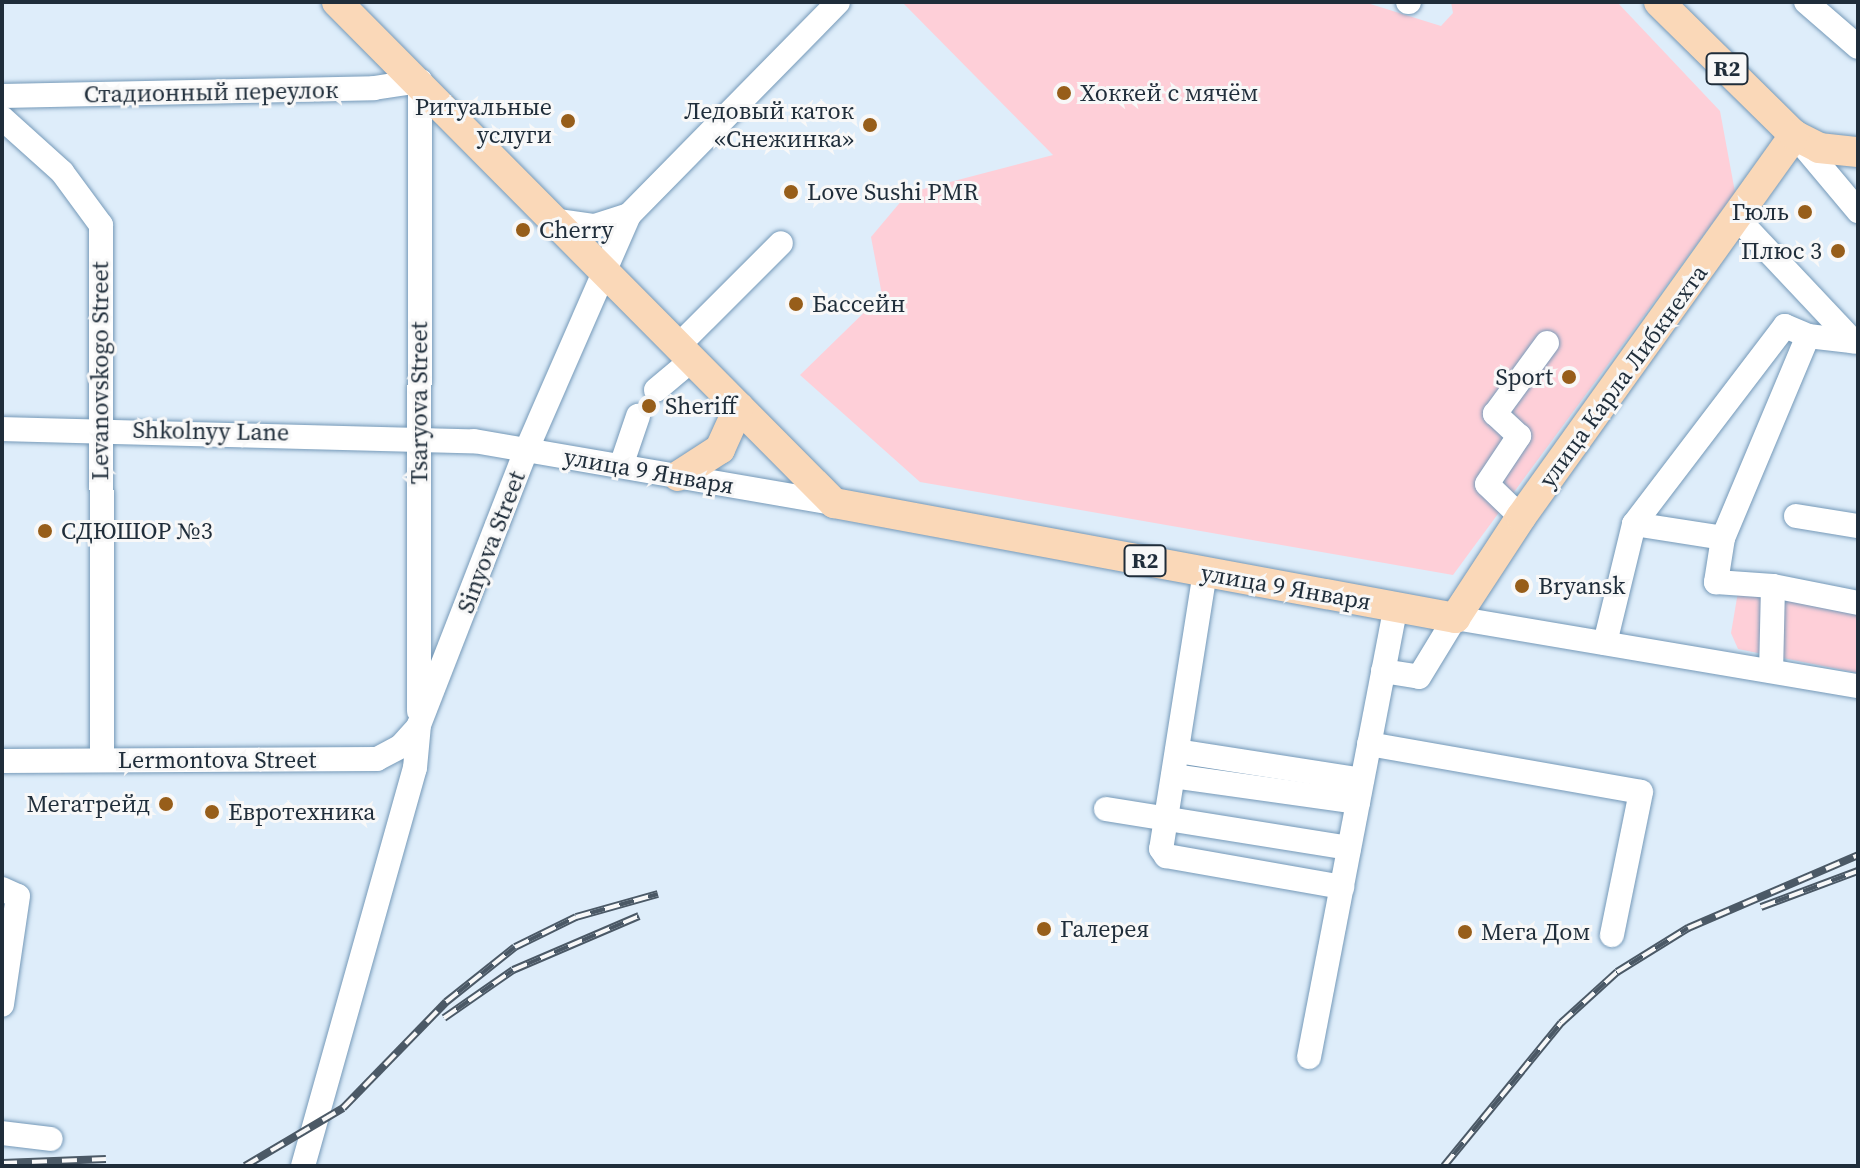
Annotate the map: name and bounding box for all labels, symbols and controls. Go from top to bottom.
road number: R2 [1705,51,1749,87]
street label: Стадионный переулок [84,75,338,109]
place label: Хоккей с мячём [1080,79,1258,107]
marker: Хоккей с мячём [1055,84,1073,102]
place label: Ритуальные услуги [415,93,552,149]
place label: Ледовый каток «Снежинка» [684,97,854,153]
marker: Ритуальные услуги [559,112,577,130]
marker: Ледовый каток «Снежинка» [861,116,879,134]
place label: Love Sushi PMR [807,178,979,206]
marker: Love Sushi PMR [782,183,800,201]
place label: Гюль [1732,198,1789,226]
marker: Гюль [1796,203,1814,221]
place label: Cherry [539,216,614,244]
marker: Cherry [514,221,532,239]
place label: Плюс 3 [1741,237,1822,265]
marker: Плюс 3 [1829,242,1847,260]
street label: улица Карла Либкнехта [1532,259,1714,493]
street label: Levanovskogo Street [86,262,114,480]
place label: Бассейн [812,290,905,318]
marker: Бассейн [787,295,805,313]
street label: Tsaryova Street [405,322,433,484]
place label: Sport [1495,363,1553,391]
marker: Sport [1560,368,1578,386]
place label: Sheriff [665,392,737,420]
marker: Sheriff [640,397,658,415]
street label: Shkolnyy Lane [132,415,290,447]
street label: улица 9 Января [562,442,736,500]
street label: Sinyova Street [451,467,531,617]
place label: СДЮШОР №3 [61,517,213,545]
marker: СДЮШОР №3 [36,522,54,540]
road number: R2 [1123,543,1167,579]
street label: улица 9 Января [1199,558,1373,616]
place label: Bryansk [1538,572,1625,600]
marker: Bryansk [1513,577,1531,595]
street label: Lermontova Street [118,746,316,774]
place label: Мегатрейд [26,790,150,818]
marker: Мегатрейд [157,795,175,813]
place label: Евротехника [228,798,375,826]
marker: Евротехника [203,803,221,821]
place label: Галерея [1060,915,1149,943]
place label: Мега Дом [1481,918,1590,946]
marker: Галерея [1035,920,1053,938]
marker: Мега Дом [1456,923,1474,941]

